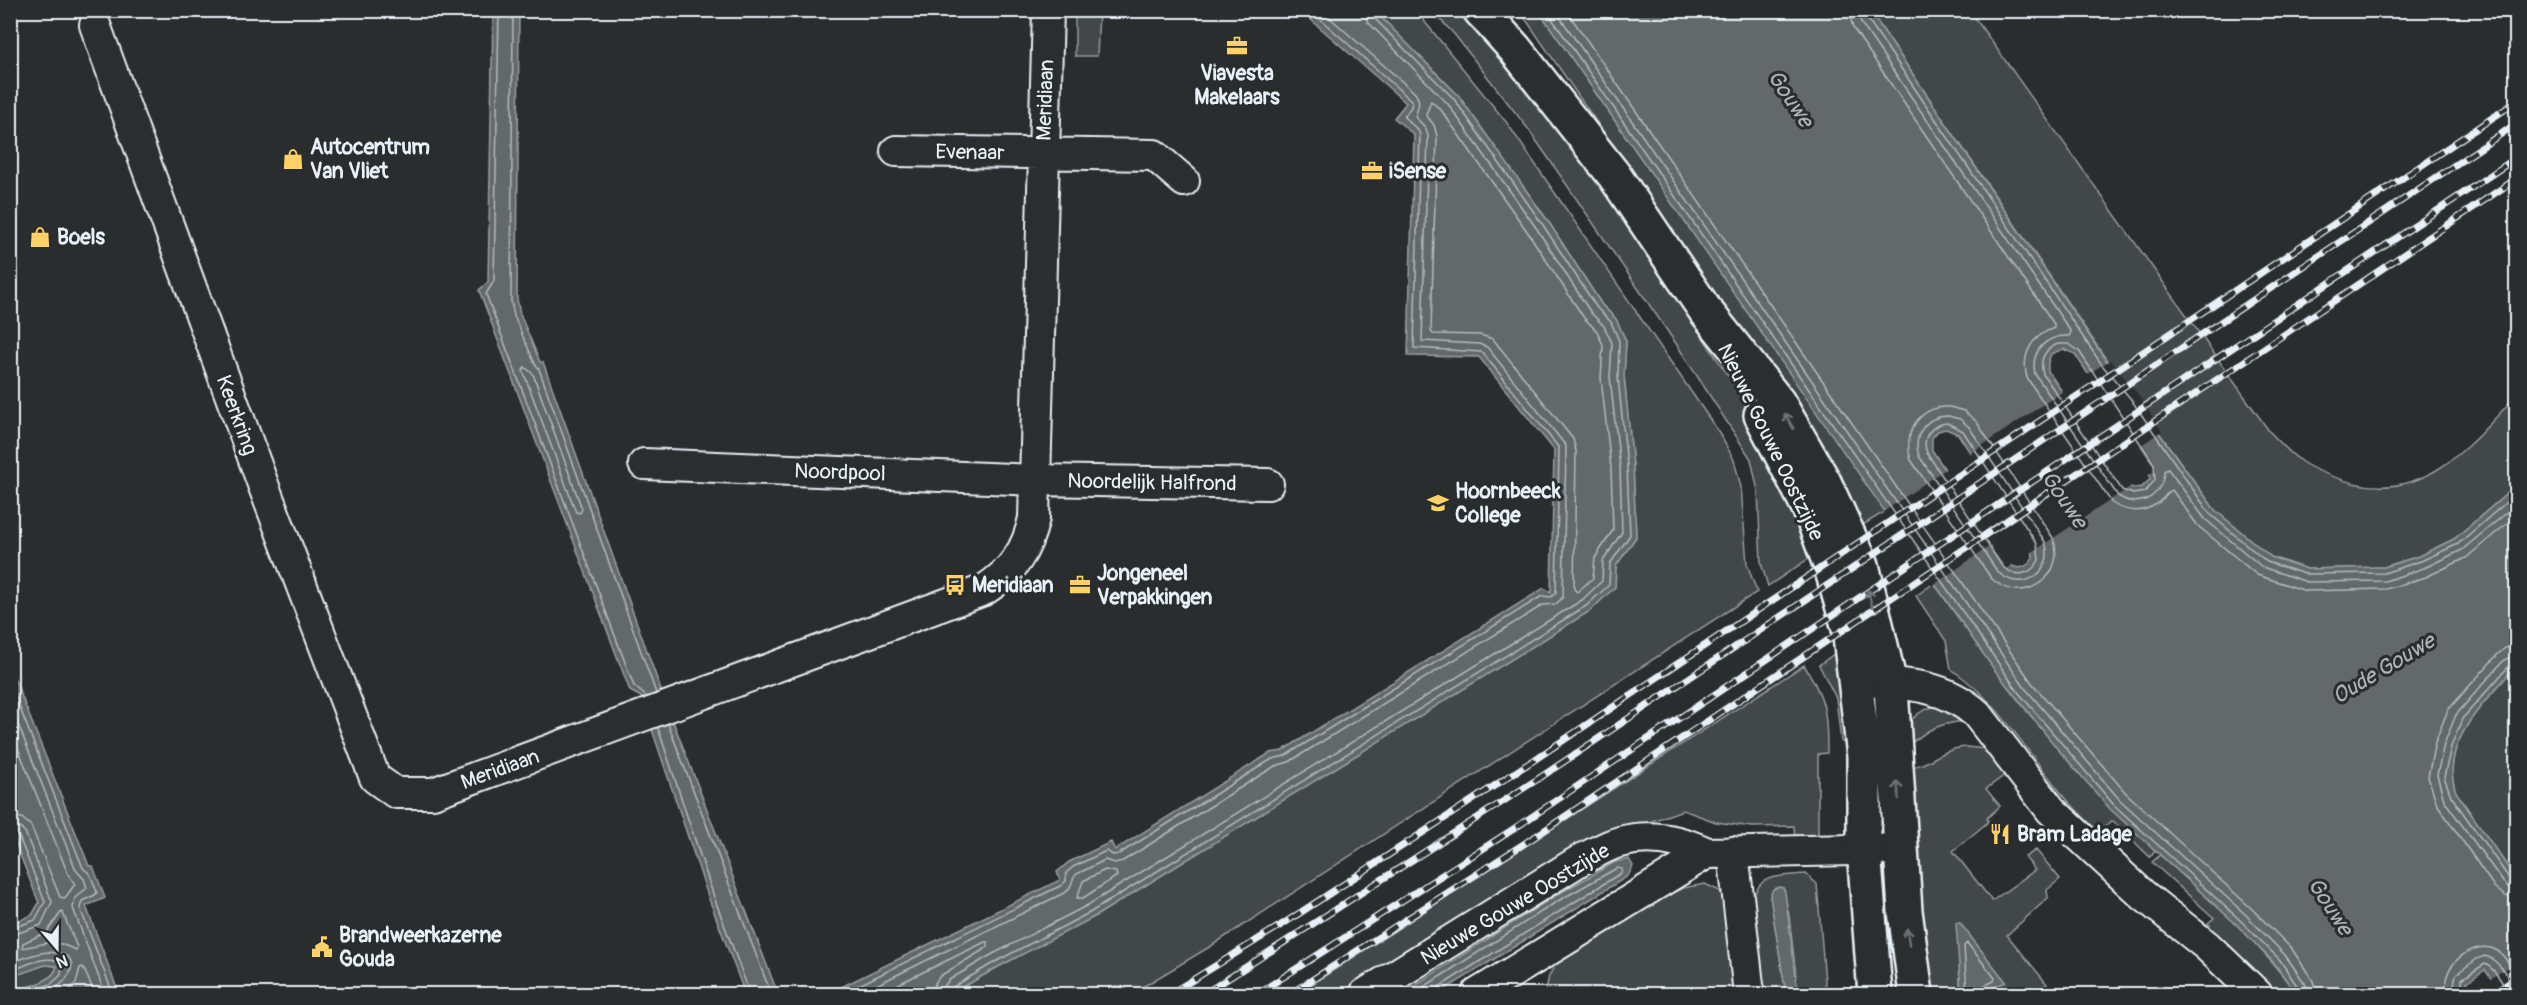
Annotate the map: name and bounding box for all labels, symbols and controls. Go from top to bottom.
office icon: Viavesta Makelaars [1225,34,1249,58]
street label: Meridiaan [1031,59,1060,141]
place label: Viavesta Makelaars [1194,60,1280,111]
water label: Gouwe [1761,65,1821,134]
place label: Autocentrum Van Vliet [310,134,430,185]
street label: Evenaar [935,138,1005,167]
shop icon: Autocentrum Van Vliet [281,147,305,171]
place label: iSense [1389,158,1447,185]
office icon: iSense [1360,159,1384,183]
place label: Boels [57,224,106,251]
shop icon: Boels [28,225,52,249]
street label: Nieuwe Gouwe Oostzijde [1711,339,1830,546]
street label: Keerkring [210,372,263,459]
one-way arrow [1783,413,1794,431]
street label: Noordpool [794,457,886,488]
water label: Gouwe [2035,466,2095,535]
street label: Noordelijk Halfrond [1067,468,1237,497]
place label: Hoornbeeck College [1455,478,1561,529]
school or university icon: Hoornbeeck College [1426,491,1450,515]
place label: Jongeneel Verpakkingen [1097,560,1213,611]
place label: Meridiaan [972,572,1054,599]
bus stop icon: Meridiaan [943,573,967,597]
office icon: Jongeneel Verpakkingen [1068,573,1092,597]
one-way arrow [1864,589,1875,608]
water label: Oude Gouwe [2327,626,2442,710]
street label: Meridiaan [457,743,543,796]
one-way arrow [1892,781,1903,801]
place label: Bram Ladage [2017,821,2133,848]
restaurant icon: Bram Ladage [1988,822,2012,846]
street label: Nieuwe Gouwe Oostzijde [1416,837,1615,972]
water label: Gouwe [2301,872,2360,942]
north arrow [27,918,87,978]
place label: Brandweerkazerne Gouda [339,922,502,973]
one-way arrow [1903,927,1914,947]
public building icon: Brandweerkazerne Gouda [310,935,334,959]
text: N [53,950,70,972]

